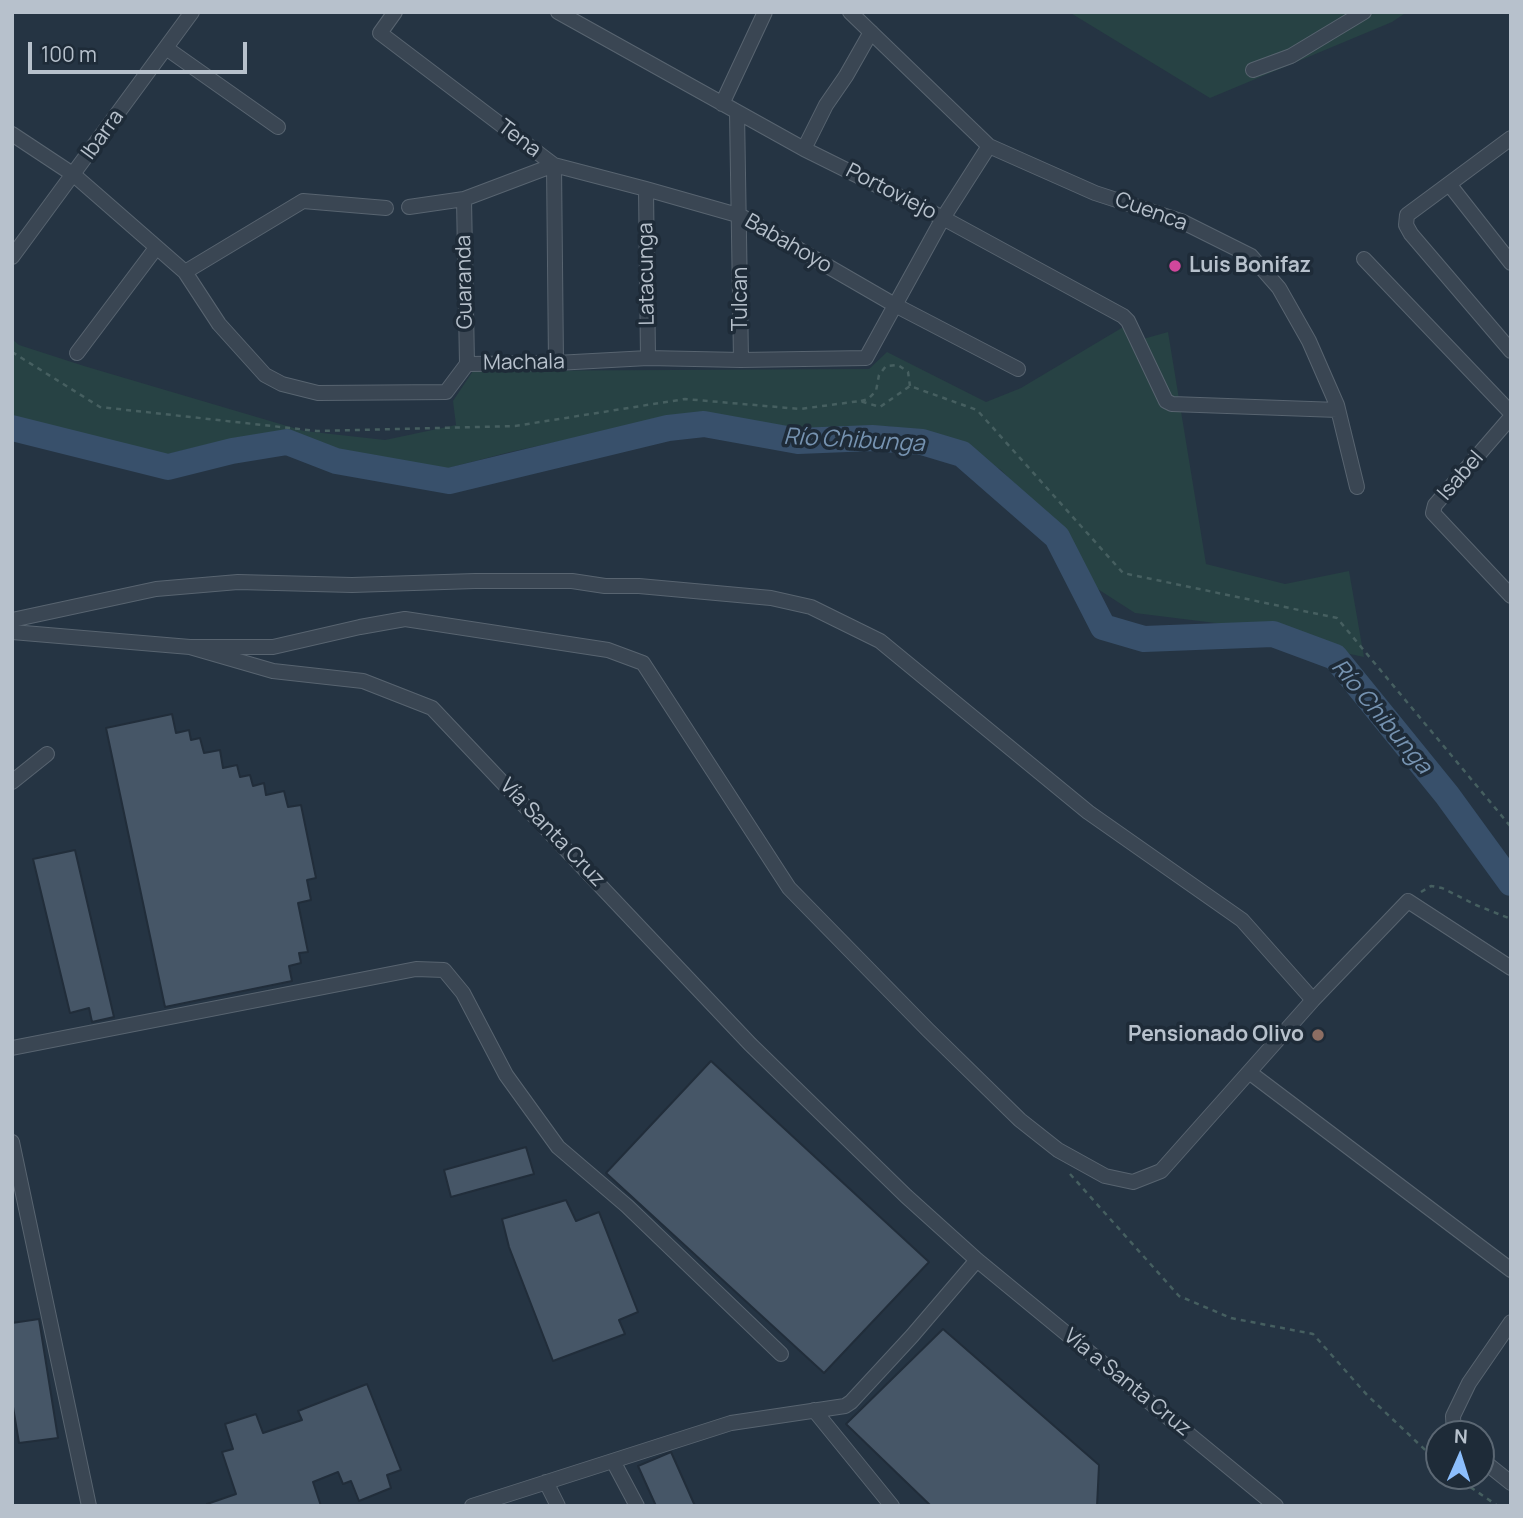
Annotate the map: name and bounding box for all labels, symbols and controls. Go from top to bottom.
scale bar [32,28,250,72]
text: 100 m [41,40,97,68]
street label: Ibarra [77,105,129,165]
street label: Tena [493,115,545,163]
street label: Portoviejo [842,158,940,226]
street label: Cuenca [1111,187,1191,237]
street label: Babahoyo [740,209,836,279]
street label: Latacunga [634,222,660,326]
street label: Guaranda [452,235,478,329]
place label: Luis Bonifaz [1189,253,1311,279]
marker: Luis Bonifaz [1167,258,1183,274]
street label: Tulcan [728,267,754,331]
street label: Machala [483,350,565,376]
water label: Río Chibunga [783,424,925,458]
street label: Isabel [1433,446,1489,506]
water label: Río Chibunga [1325,654,1437,780]
street label: Vía Santa Cruz [494,774,610,892]
place label: Pensionado Olivo [1128,1022,1304,1048]
marker: Pensionado Olivo [1310,1027,1326,1043]
street label: Vía a Santa Cruz [1058,1324,1196,1442]
north arrow [1425,1420,1495,1490]
text: N [1453,1423,1468,1449]

